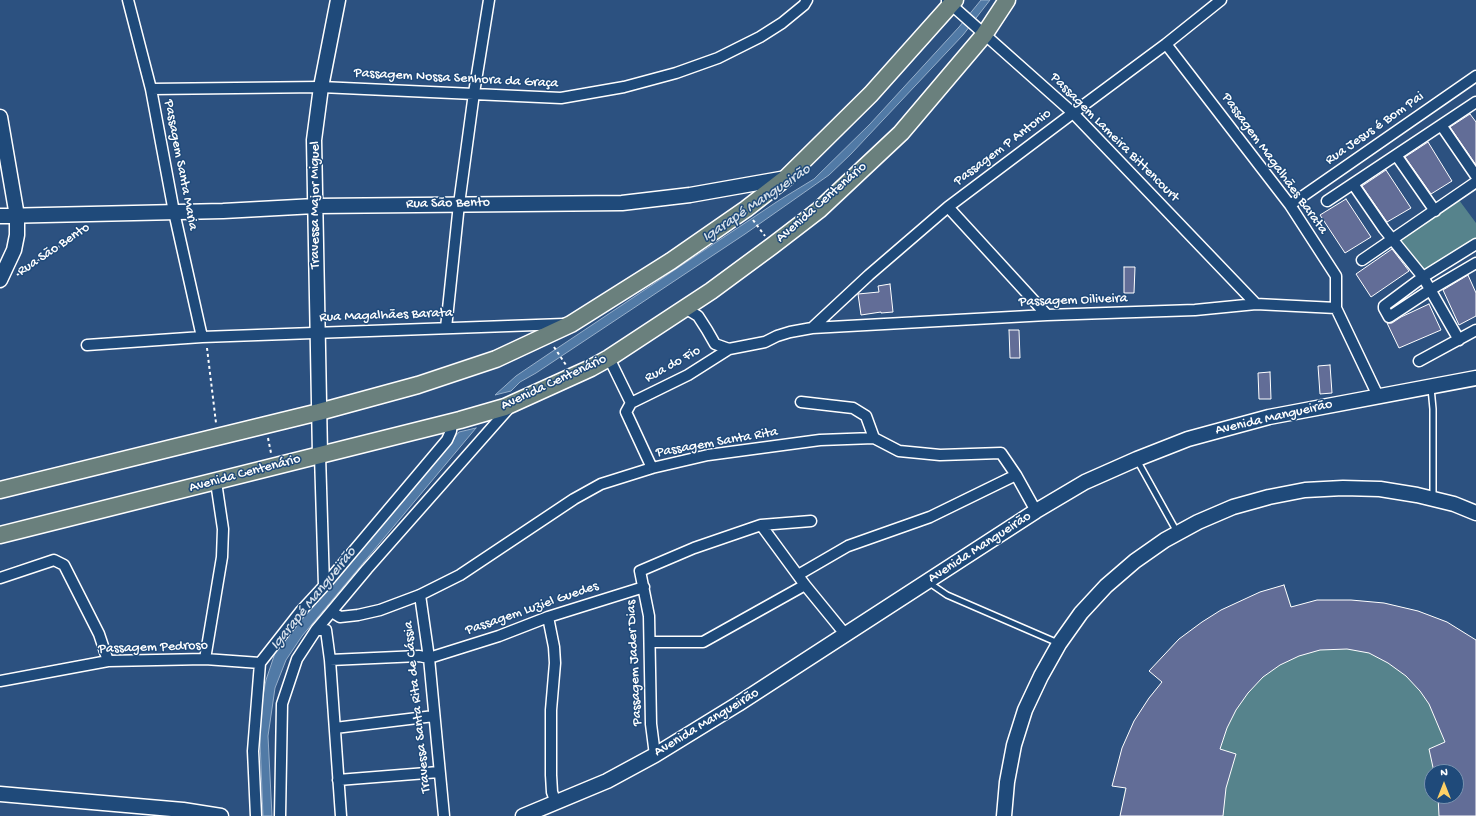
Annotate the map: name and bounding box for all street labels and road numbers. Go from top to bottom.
street label: Passagem Nossa Senhora da Graça [353,65,559,93]
street label: Passagem Lameira Bittencourt [1046,70,1182,206]
street label: Rua Jesus é Bom Pai [1322,89,1428,169]
street label: Passagem Magalhães Barata [1217,90,1331,238]
street label: Passagem Santa Maria [159,98,201,232]
street label: Passagem P Antonio [951,106,1055,190]
street label: Travessa Major Miguel [308,141,324,269]
street label: Avenida Centenário [773,159,871,247]
street label: Rua São Bento [406,195,490,213]
street label: Rua São Bento [15,220,93,280]
street label: Passagem Oiliveira [1018,291,1128,311]
street label: Rua Magalhães Barata [319,305,453,327]
street label: Rua do Fio [642,343,704,387]
street label: Avenida Centenário [498,351,610,415]
street label: Avenida Mangueirão [1214,396,1334,440]
street label: Passagem Santa Rita [655,424,779,462]
street label: Avenida Centenário [187,451,303,497]
street label: Avenida Mangueirão [925,508,1035,588]
street label: Passagem Luziel Guedes [463,578,601,640]
street label: Passagem Jader Dias [623,600,647,726]
street label: Travessa Santa Rita de Cássia [401,620,435,794]
street label: Passagem Pedroso [98,638,208,658]
street label: Avenida Mangueirão [651,685,763,761]

